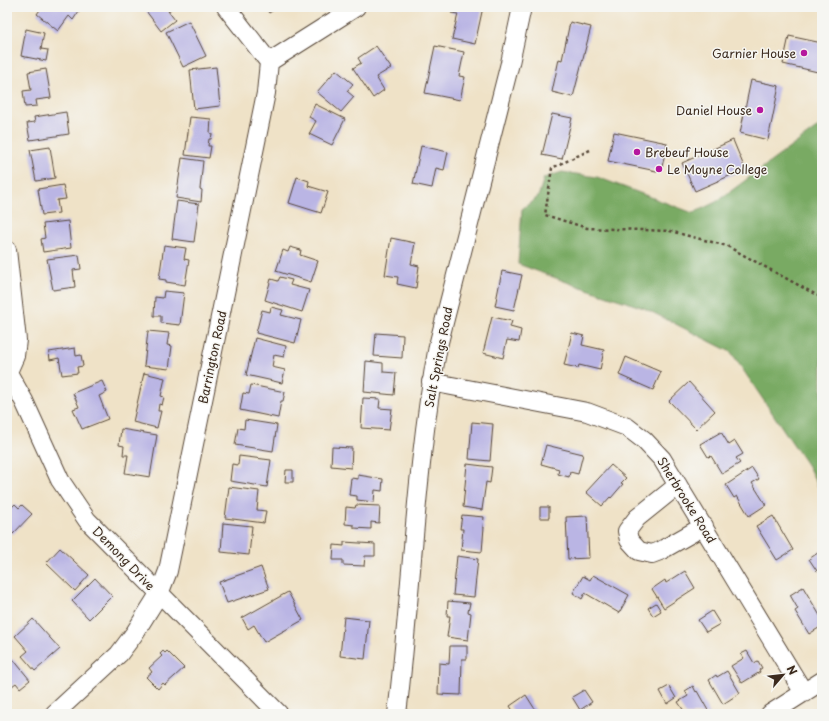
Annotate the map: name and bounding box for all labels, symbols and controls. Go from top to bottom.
place label: Garnier House [712,44,796,62]
marker: Garnier House [799,48,809,58]
place label: Daniel House [676,101,752,119]
marker: Daniel House [755,105,765,115]
place label: Brebeuf House [645,143,729,161]
marker: Brebeuf House [632,147,642,157]
place label: Le Moyne College [667,160,768,178]
marker: Le Moyne College [654,164,664,174]
street label: Salt Springs Road [419,305,457,409]
street label: Barrington Road [193,309,231,405]
street label: Sherbrooke Road [653,453,721,547]
street label: Demong Drive [89,522,159,594]
north arrow [763,655,803,695]
text: N [783,662,802,678]

